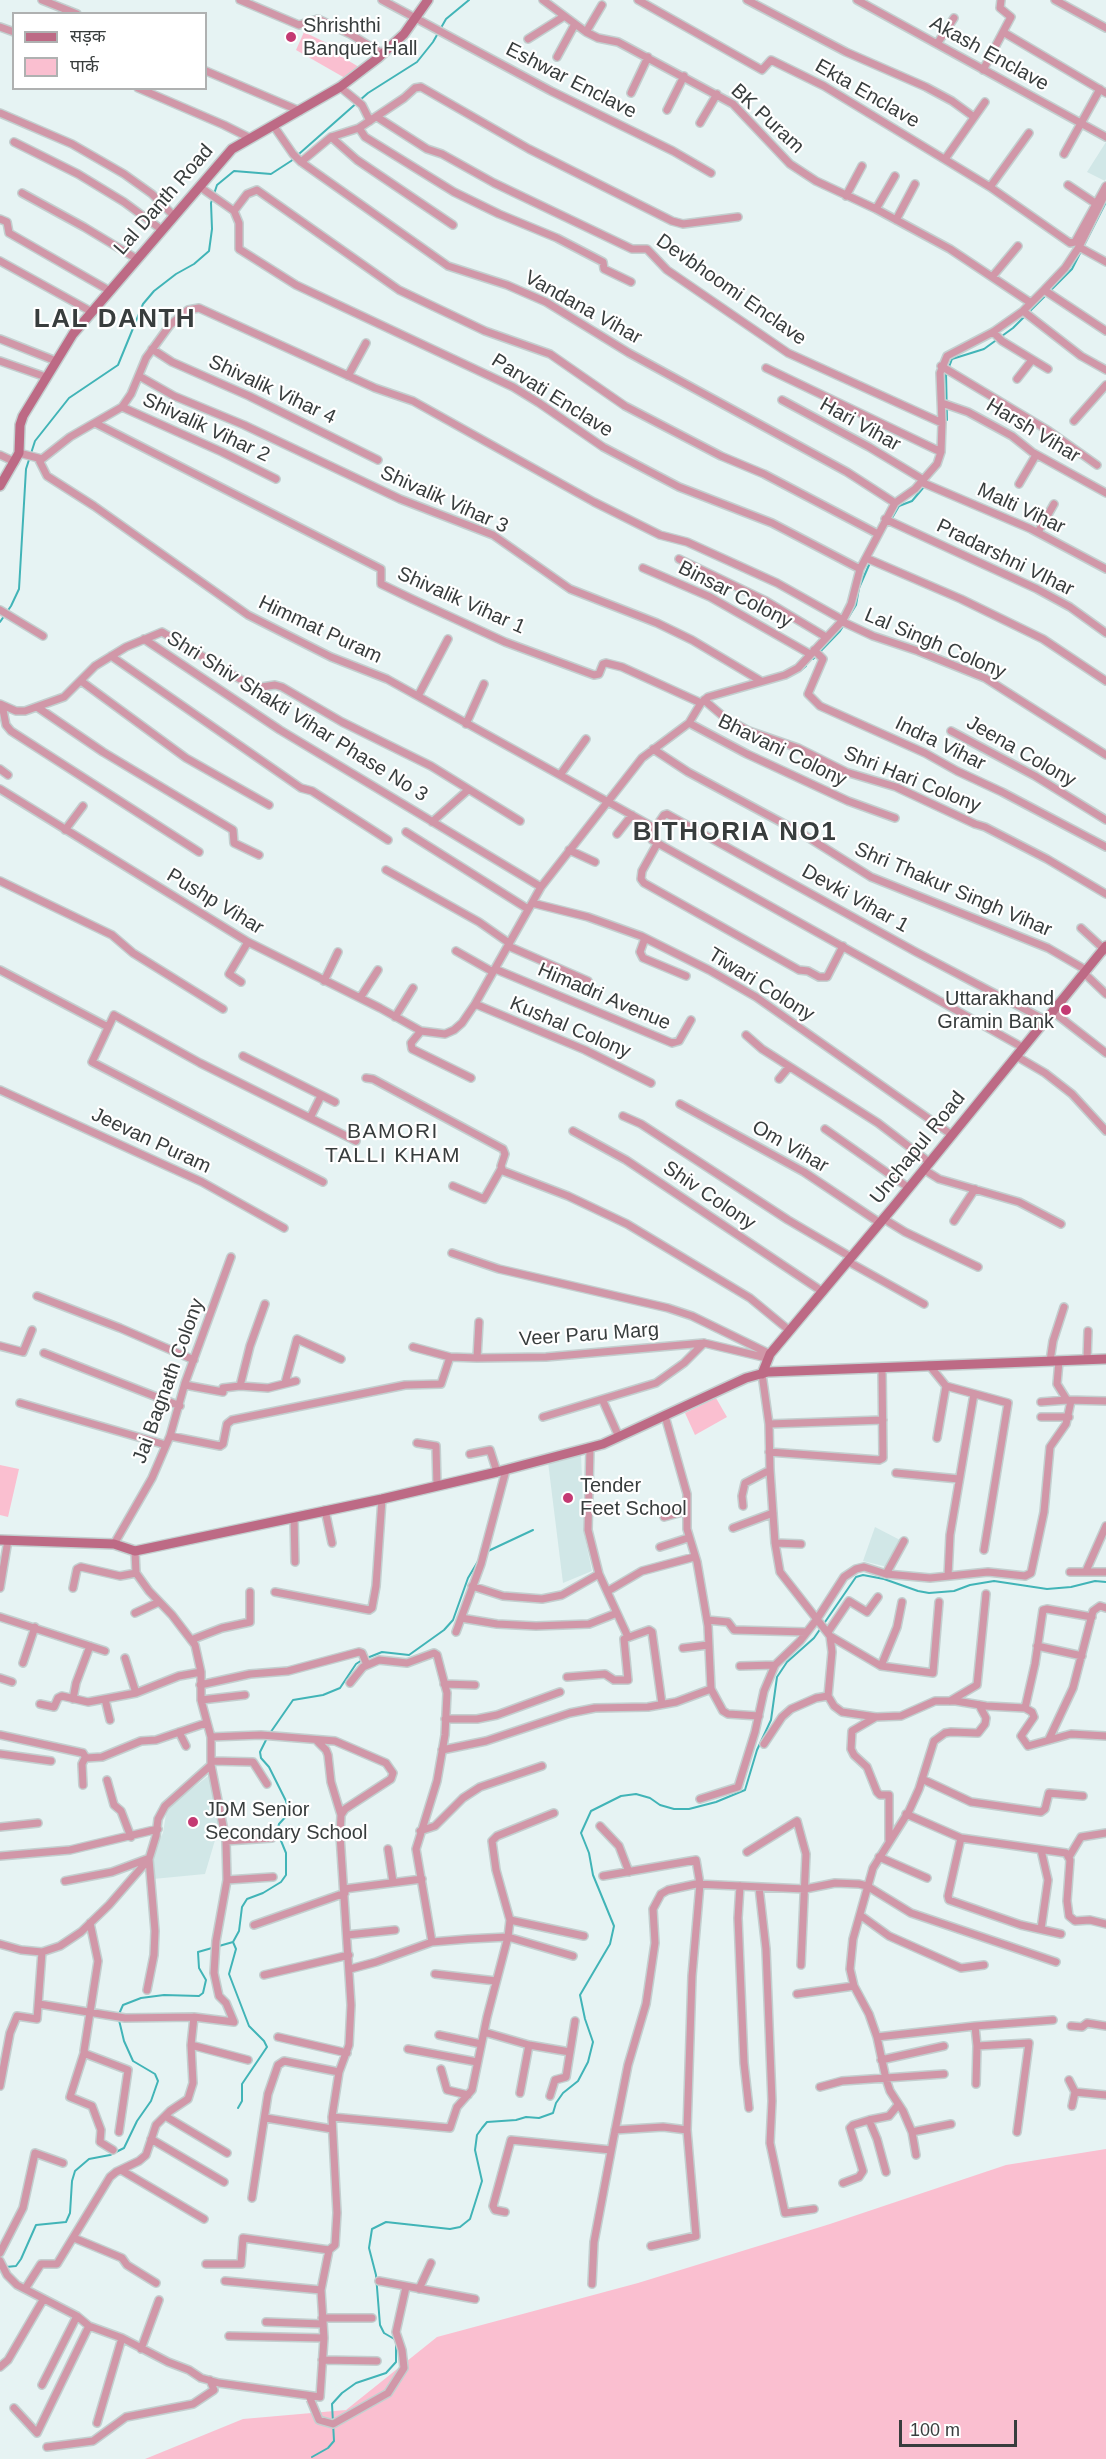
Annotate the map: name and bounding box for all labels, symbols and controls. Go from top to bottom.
street label: Akash Enclave [925,11,1053,97]
legend [12,12,207,90]
place label: Shrishthi Banquet Hall [303,14,418,61]
text: सड़क [70,26,106,46]
marker: Shrishthi Banquet Hall [284,30,298,44]
street label: Eshwar Enclave [502,38,640,124]
street label: Ekta Enclave [810,54,924,134]
text: पार्क [70,56,99,76]
street label: BK Puram [725,79,809,159]
street label: Lal Danth Road [109,140,219,260]
street label: Devbhoomi Enclave [651,229,811,351]
street label: Vandana Vihar [520,266,646,350]
district label: LAL DANTH [34,304,196,336]
street label: Parvati Enclave [487,349,617,443]
street label: Shivalik Vihar 4 [205,350,339,430]
street label: Shivalik Vihar 2 [139,388,273,468]
street label: Hari Vihar [815,393,905,457]
street label: Harsh Vihar [982,394,1084,468]
street label: Shivalik Vihar 3 [376,461,512,539]
street label: Malti Vihar [973,478,1069,540]
street label: Pradarshni VIhar [932,514,1078,602]
street label: Binsar Colony [674,556,796,634]
street label: Shivalik Vihar 1 [393,562,529,640]
street label: Himmat Puram [255,591,385,669]
street label: Lal Singh Colony [861,603,1009,685]
street label: Shri Shiv Shakti Vihar Phase No 3 [162,627,432,807]
street label: Bhavani Colony [714,710,850,792]
street label: Jeena Colony [962,711,1080,793]
street label: Indra Vihar [891,712,989,776]
street label: Shri Hari Colony [840,742,984,818]
district label: BITHORIA NO1 [633,817,837,849]
street label: Shri Thakur Singh Vihar [851,838,1055,942]
street label: Devki Vihar 1 [797,860,913,938]
street label: Pushp Vihar [162,864,268,940]
street label: Tiwari Colony [704,943,818,1027]
street label: Himadri Avenue [534,958,674,1036]
place label: Uttarakhand Gramin Bank [937,987,1054,1034]
street label: Kushal Colony [506,992,634,1064]
marker: Uttarakhand Gramin Bank [1059,1003,1073,1017]
street label: Unchapul Road [865,1087,971,1209]
street label: Jeevan Puram [87,1103,215,1179]
street label: Om Vihar [748,1116,832,1178]
district label: BAMORI TALLI KHAM [325,1119,461,1169]
street label: Shiv Colony [658,1156,760,1236]
street label: Jai Bagnath Colony [128,1295,210,1467]
street label: Veer Paru Marg [518,1318,660,1352]
place label: Tender Feet School [580,1474,687,1521]
marker: Tender Feet School [561,1491,575,1505]
place label: JDM Senior Secondary School [205,1798,367,1845]
marker: JDM Senior Secondary School [186,1815,200,1829]
scale bar [902,2408,1020,2446]
text: 100 m [910,2420,960,2440]

